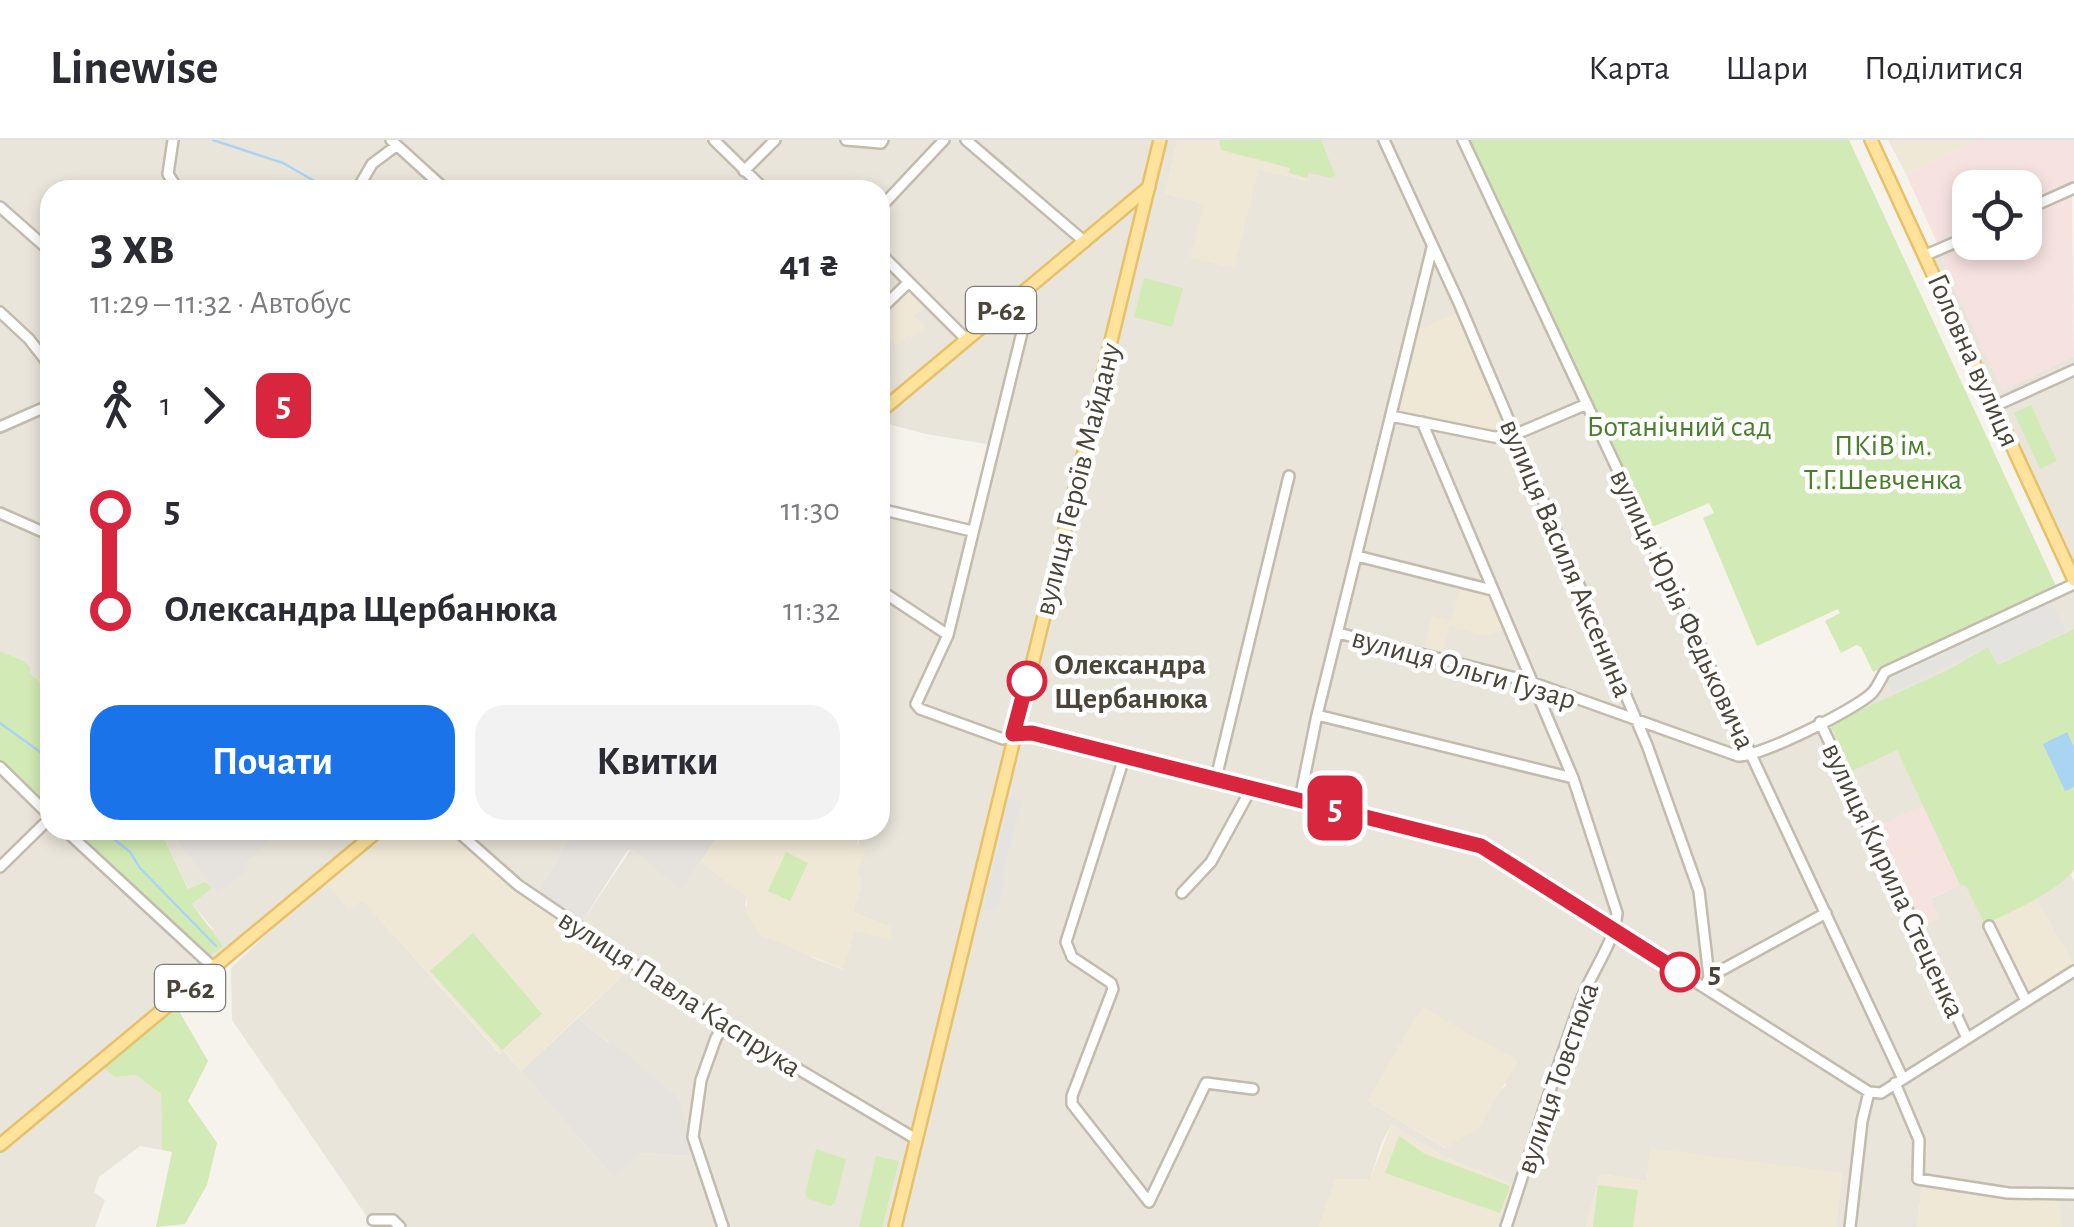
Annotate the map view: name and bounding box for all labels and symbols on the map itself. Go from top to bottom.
street label: Головна вулиця [1922,269,2025,452]
road number: Р-62 [966,287,1036,333]
street label: вулиця Героїв Майдану [1030,340,1126,619]
park label: Ботанічний сад [1586,412,1772,442]
street label: вулиця Василя Аксенина [1494,415,1638,702]
park label: ПКіВ ім. Т.Г.Шевченка [1804,431,1962,495]
street label: вулиця Юрія Федьковича [1604,465,1760,754]
street label: вулиця Ольги Гузар [1348,623,1579,715]
place label: Олександра Щербанюка [1054,650,1208,714]
marker: Олександра Щербанюка [1008,662,1046,700]
street label: вулиця Кирила Стеценка [1816,738,1970,1023]
line badge: 5 [1302,776,1368,840]
street label: вулиця Павла Каспрука [553,904,806,1083]
marker: 5 [1661,953,1699,991]
place label: 5 [1708,958,1721,988]
road number: Р-62 [155,965,225,1011]
street label: вулиця Товстюка [1511,979,1605,1178]

